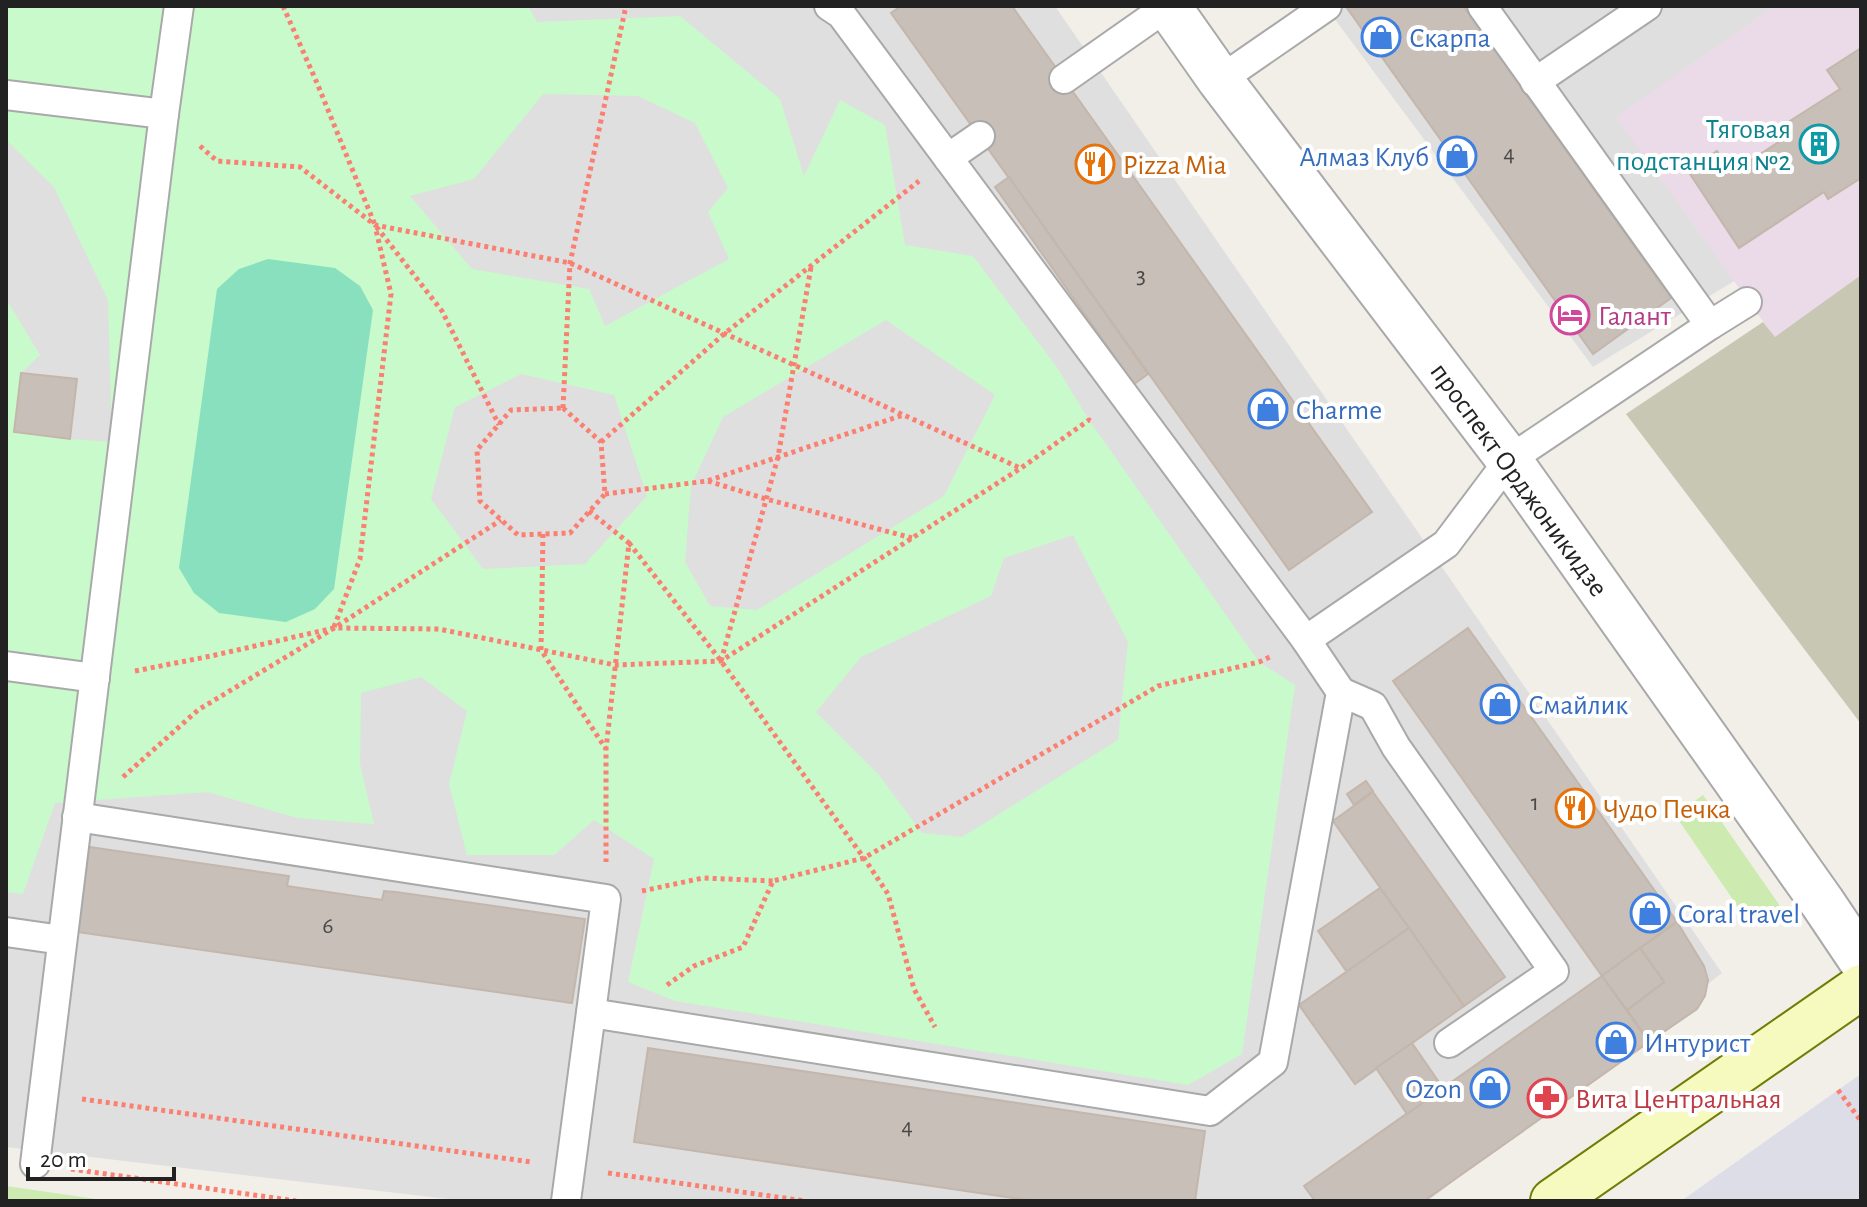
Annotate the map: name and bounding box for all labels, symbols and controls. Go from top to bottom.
shop icon: Скарпа [1360,16,1402,58]
place label: Скарпа [1409,25,1491,53]
place label: Тяговая подстанция №2 [1616,116,1791,176]
building icon: Тяговая подстанция №2 [1798,123,1840,165]
shop icon: Алмаз Клуб [1436,135,1478,177]
house number: 4 [1503,142,1515,166]
restaurant icon: Pizza Mia [1074,143,1116,185]
place label: Алмаз Клуб [1299,144,1429,172]
place label: Pizza Mia [1123,152,1227,180]
house number: 3 [1136,264,1146,288]
hotel icon: Галант [1549,294,1591,336]
place label: Галант [1598,303,1672,331]
street label: проспект Орджоникидзе [1424,358,1612,602]
shop icon: Charme [1247,388,1289,430]
place label: Charme [1296,397,1382,425]
shop icon: Смайлик [1479,683,1521,725]
place label: Смайлик [1528,692,1628,720]
restaurant icon: Чудо Печка [1554,787,1596,829]
house number: 1 [1531,791,1539,815]
place label: Чудо Печка [1603,796,1731,824]
shop icon: Coral travel [1629,892,1671,934]
place label: Coral travel [1678,901,1800,929]
house number: 6 [322,914,334,938]
shop icon: Интурист [1595,1021,1637,1063]
place label: Интурист [1644,1030,1751,1058]
shop icon: Ozon [1469,1067,1511,1109]
place label: Ozon [1405,1076,1462,1104]
pharmacy icon: Вита Центральная [1526,1077,1568,1119]
place label: Вита Центральная [1575,1086,1782,1114]
house number: 4 [901,1115,913,1139]
scale bar [28,1131,174,1181]
text: 20 m [40,1148,87,1172]

